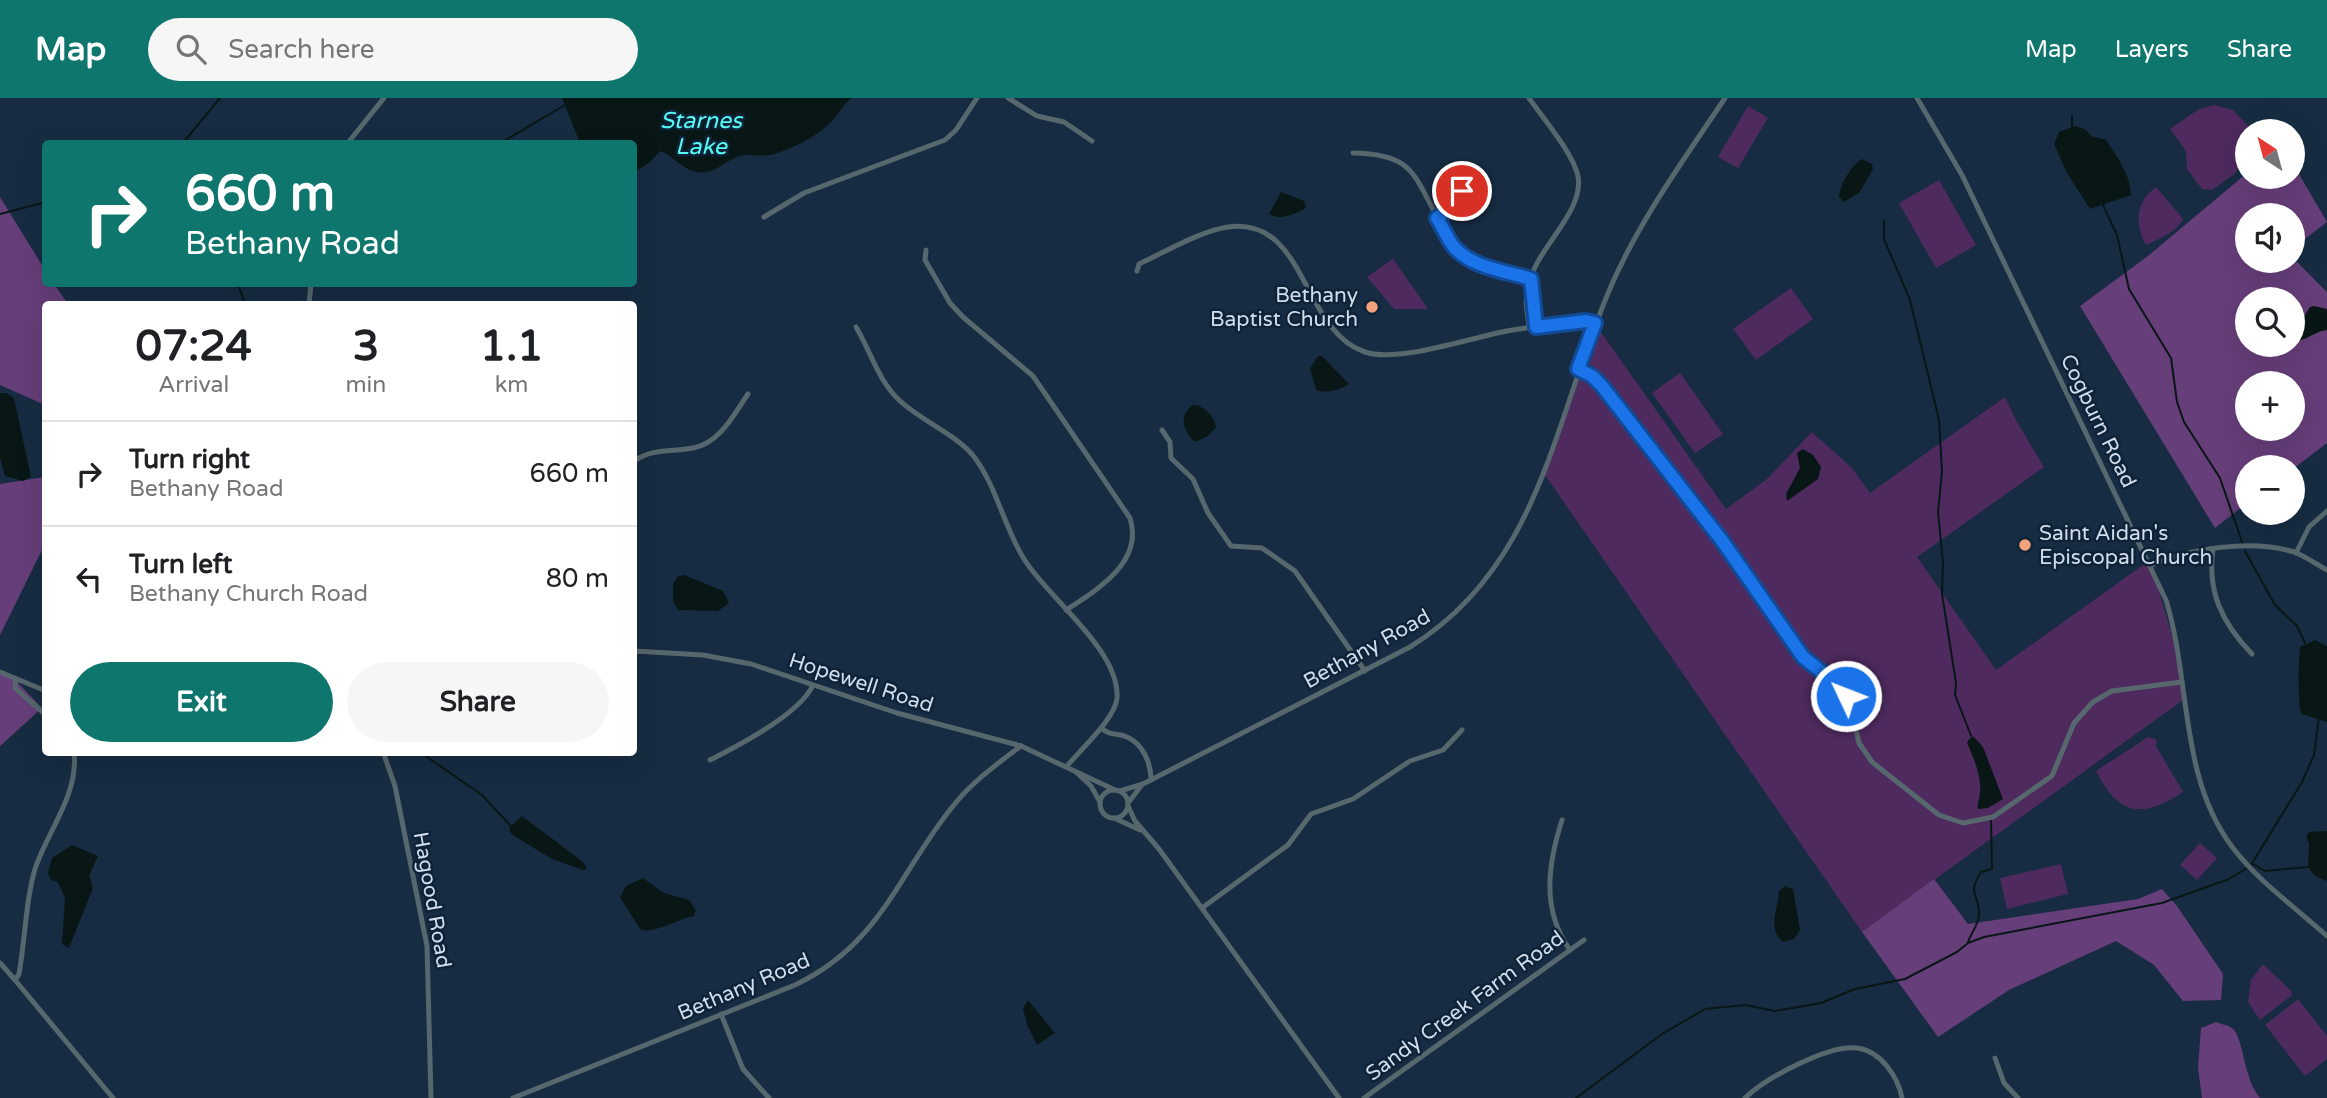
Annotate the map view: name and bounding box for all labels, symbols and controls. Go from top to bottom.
search box [148,18,638,81]
text: Map [35,30,106,69]
icon: search [172,30,210,68]
text: Search here [228,34,374,65]
text: Map [2025,35,2077,64]
text: Layers [2115,35,2189,64]
text: Share [2227,35,2292,64]
water label: Starnes Lake [660,107,744,161]
north arrow [2235,119,2305,189]
map controls [2235,119,2305,525]
pin [1432,161,1492,221]
text: 660 m [185,165,335,224]
icon: right [70,168,161,259]
icon: arrive [1443,172,1481,210]
button: sound [2235,203,2305,273]
text: Bethany Road [185,225,400,263]
place label: Bethany Baptist Church [1210,283,1358,332]
button: search [2235,287,2305,357]
marker: Bethany Baptist Church [1364,299,1380,315]
text: 07:24 [136,321,252,372]
text: 3 [353,321,379,372]
text: 1.1 [480,321,543,372]
street label: Cogburn Road [2055,350,2141,492]
text: Arrival [158,371,229,399]
text: min [345,371,386,399]
text: km [495,371,528,399]
button: + [2235,371,2305,441]
text: Turn right [129,444,250,475]
icon: right [70,455,108,493]
button: − [2235,455,2305,525]
text: 660 m [529,458,609,489]
text: Bethany Road [129,475,284,503]
place label: Saint Aidan's Episcopal Church [2039,521,2212,570]
marker: Saint Aidan's Episcopal Church [2017,537,2033,553]
text: Turn left [129,549,232,580]
icon: left [70,560,108,598]
text: 80 m [546,563,609,594]
text: Bethany Church Road [129,580,368,608]
street label: Bethany Road [1299,604,1435,694]
street label: Hopewell Road [786,648,936,718]
position arrow [1809,659,1883,733]
button: Exit [70,662,333,742]
button: Share [347,662,609,742]
street label: Hagood Road [408,830,456,970]
street label: Sandy Creek Farm Road [1361,926,1569,1086]
street label: Bethany Road [674,948,814,1026]

